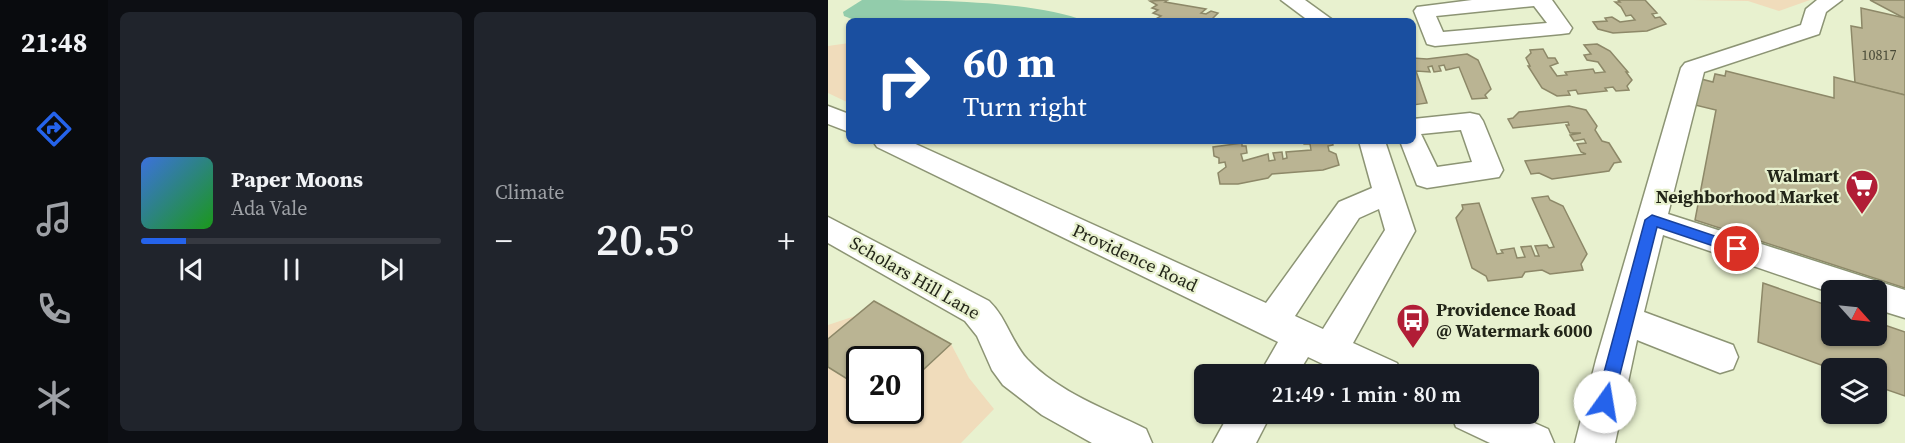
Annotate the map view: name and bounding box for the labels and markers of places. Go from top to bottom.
place label: Walmart Neighborhood Market [1656,163,1840,209]
supermarket icon: Walmart Neighborhood Market [1844,168,1880,215]
pin [1711,223,1762,274]
place label: Providence Road @ Watermark 6000 [1436,297,1593,343]
bus stop icon: Providence Road @ Watermark 6000 [1395,302,1431,349]

